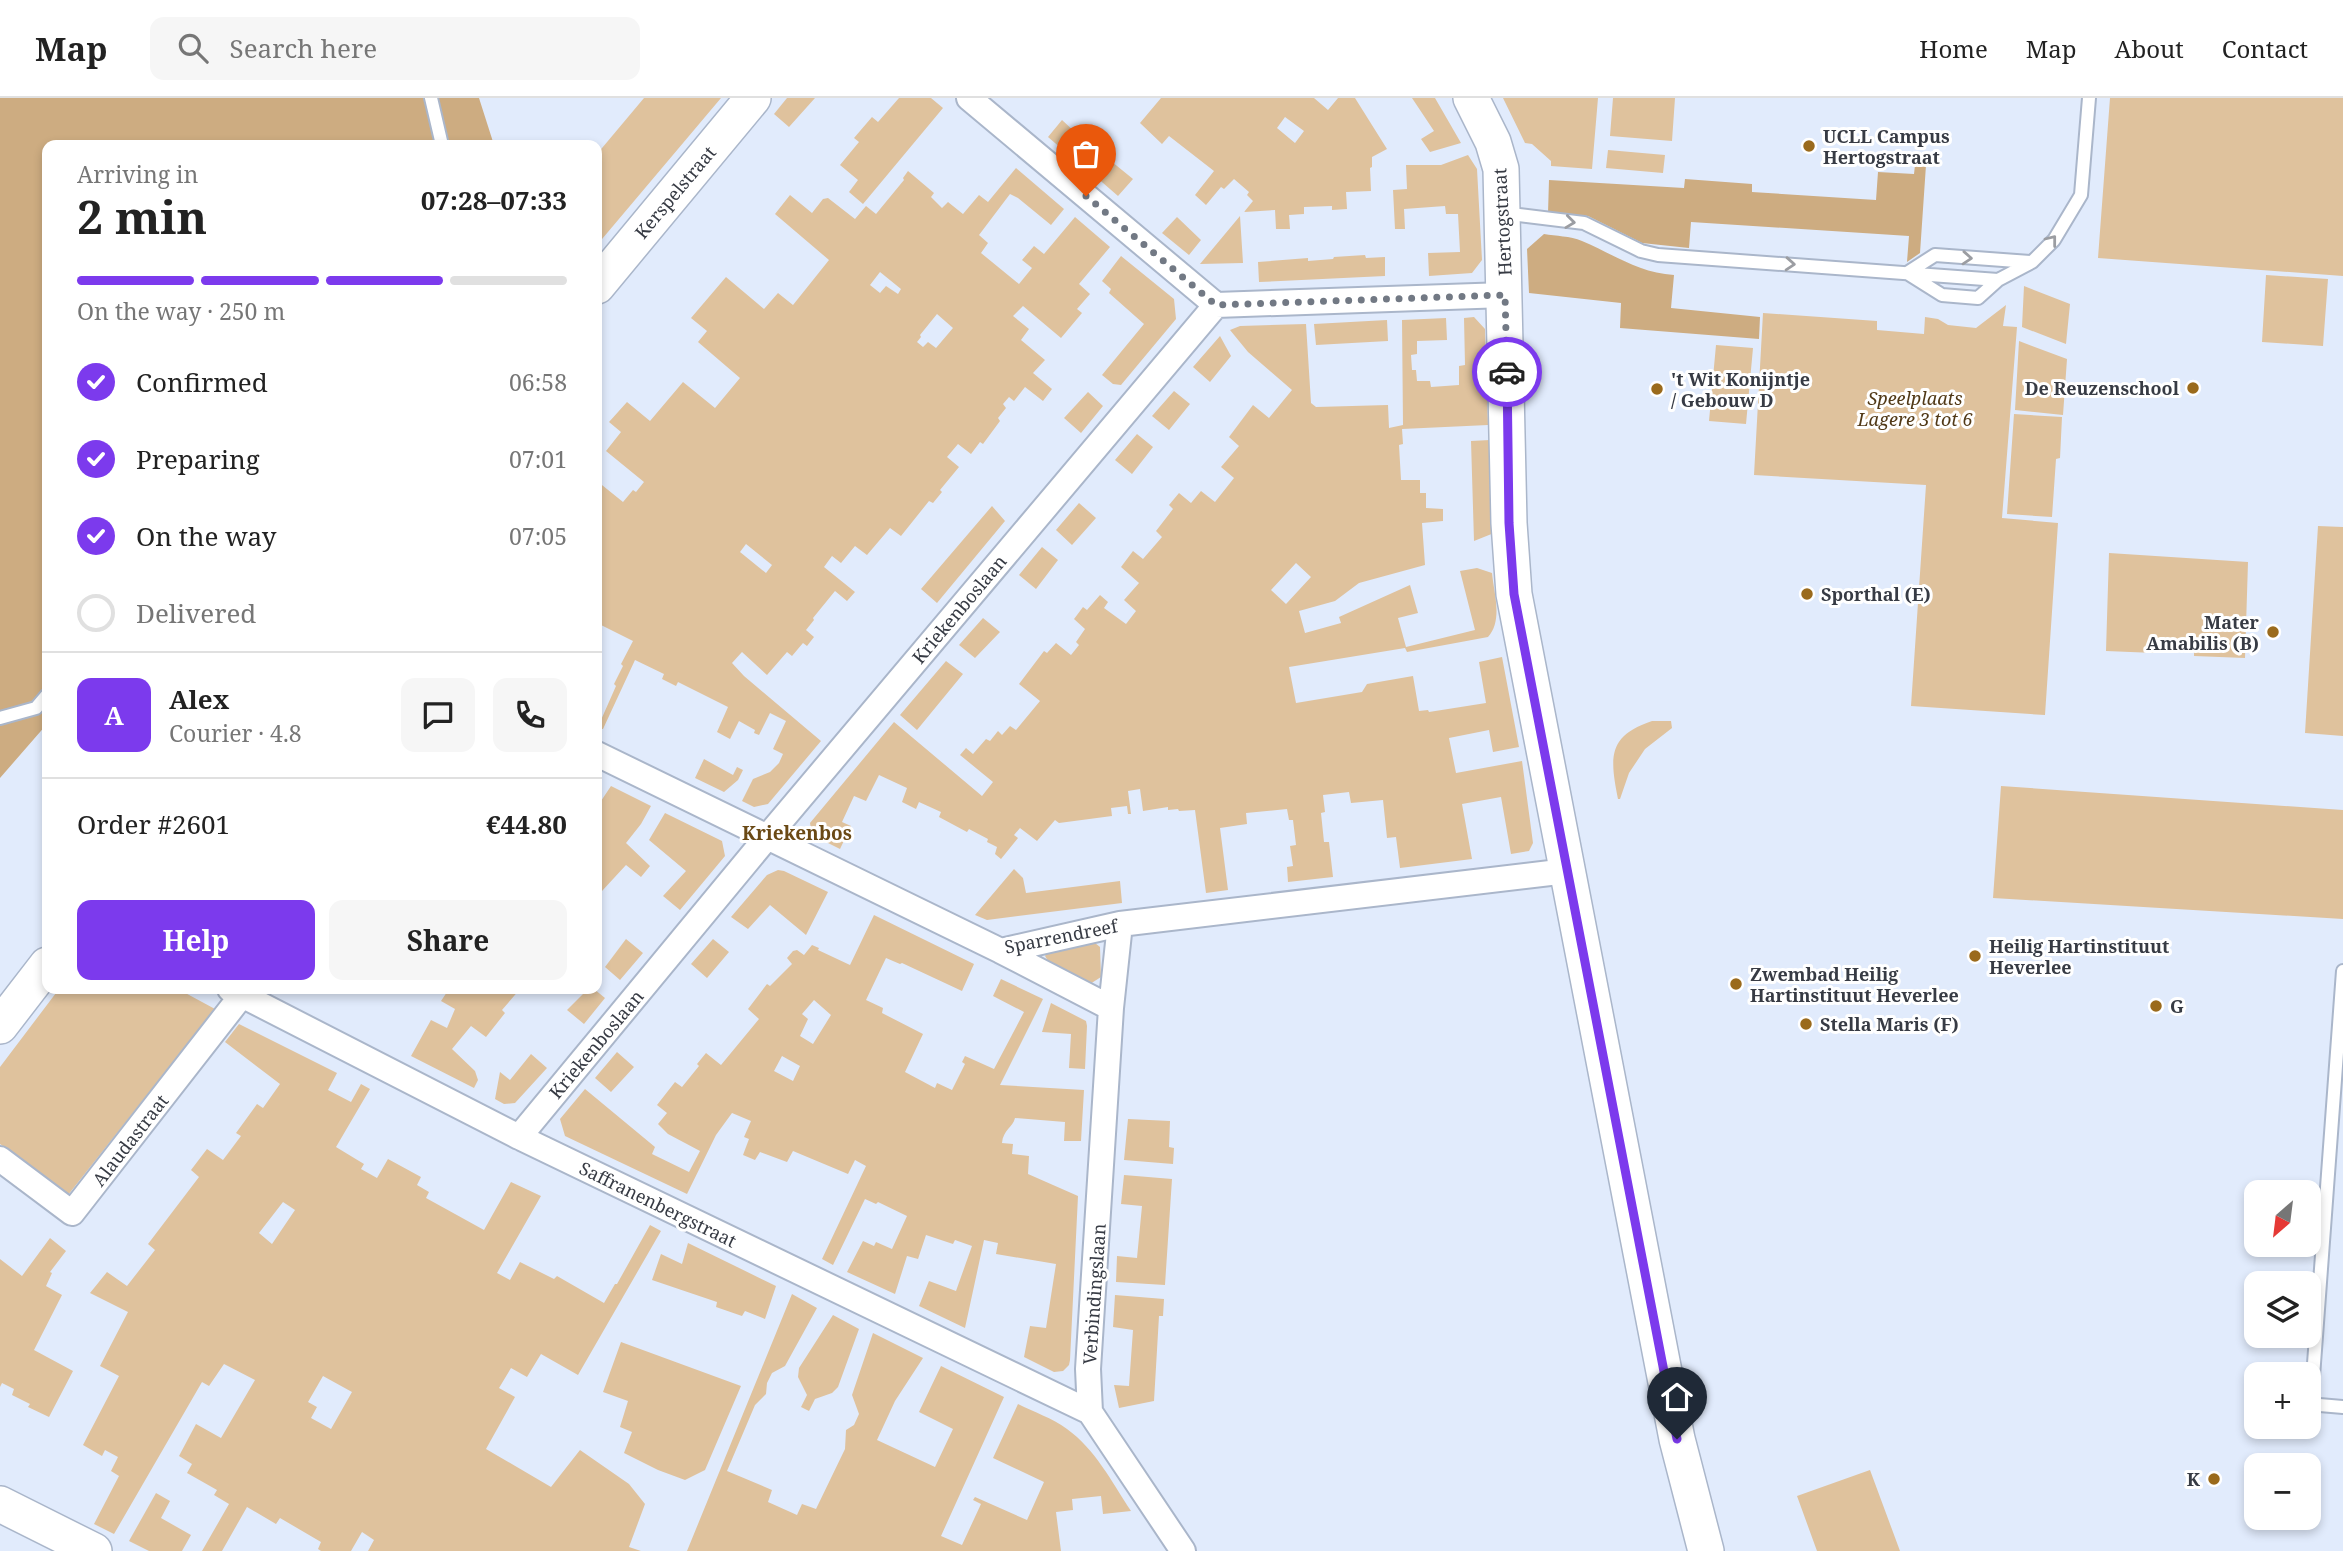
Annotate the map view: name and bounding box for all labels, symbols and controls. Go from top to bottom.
search box [150,17,640,80]
text: Map [35,26,108,71]
icon: search [174,29,212,67]
text: Search here [230,30,377,66]
text: Home [1919,32,1988,65]
text: Map [2026,32,2077,65]
text: About [2115,32,2184,65]
text: Contact [2222,32,2308,65]
pin [1056,124,1116,196]
place label: UCLL Campus Hertogstraat [1823,124,1950,169]
icon: bag [1067,135,1105,173]
marker: UCLL Campus Hertogstraat [1801,138,1817,154]
street label: Kerspelstraat [629,141,721,243]
text: Arriving in [77,158,198,190]
street label: Hertogstraat [1487,167,1517,277]
text: 07:28–07:33 [421,182,567,218]
text: 2 min [77,185,207,247]
one-way arrow [1564,214,1576,229]
one-way arrow [2043,236,2056,248]
one-way arrow [1962,250,1973,265]
one-way arrow [1785,257,1796,272]
text: On the way · 250 m [77,295,285,327]
courier [1472,337,1542,407]
icon: car [1488,353,1526,391]
icon: check [77,363,115,401]
text: Confirmed [136,364,268,400]
text: 06:58 [509,366,567,398]
place label: 't Wit Konijntje / Gebouw D [1671,367,1810,412]
place label: De Reuzenschool [2025,376,2180,400]
marker: De Reuzenschool [2185,380,2201,396]
marker: 't Wit Konijntje / Gebouw D [1649,381,1665,397]
park label: Speelplaats Lagere 3 tot 6 [1856,386,1973,431]
icon: check [77,440,115,478]
text: Preparing [136,441,260,477]
text: 07:01 [509,443,567,475]
icon: check [77,517,115,555]
text: On the way [136,518,276,554]
text: 07:05 [509,520,567,552]
street label: Kriekenboslaan [906,549,1012,668]
place label: Sporthal (E) [1821,582,1931,606]
marker: Sporthal (E) [1799,586,1815,602]
text: Delivered [136,595,256,631]
place label: Mater Amabilis (B) [2146,610,2260,655]
marker: Mater Amabilis (B) [2265,624,2281,640]
button: chat [401,678,475,752]
button: phone [493,678,567,752]
text: Alex [169,681,229,717]
text: A [104,697,124,733]
text: Courier · 4.8 [169,717,302,749]
text: Order #2601 [77,806,230,842]
text: €44.80 [486,806,567,842]
district label: Kriekenbos [742,820,852,846]
button: Help [77,900,315,980]
button: Share [329,900,567,980]
street label: Sparrendreef [1002,913,1121,959]
place label: Heilig Hartinstituut Heverlee [1989,934,2169,979]
marker: Heilig Hartinstituut Heverlee [1967,948,1983,964]
place label: Zwembad Heilig Hartinstituut Heverlee [1750,962,1959,1007]
marker: Zwembad Heilig Hartinstituut Heverlee [1728,976,1744,992]
street label: Kriekenboslaan [543,984,649,1103]
place label: G [2170,994,2184,1018]
marker: G [2148,998,2164,1014]
place label: Stella Maris (F) [1820,1012,1959,1036]
marker: Stella Maris (F) [1798,1016,1814,1032]
street label: Alaudastraat [87,1089,173,1191]
street label: Saffranenbergstraat [576,1156,740,1252]
north arrow [2244,1180,2320,1256]
map controls [2244,1180,2321,1530]
street label: Verbindingslaan [1077,1222,1111,1365]
button: layers [2244,1271,2321,1348]
button: + [2244,1362,2321,1439]
pin [1647,1367,1707,1439]
icon: home [1658,1378,1696,1416]
button: − [2244,1453,2321,1530]
place label: K [2187,1467,2201,1491]
marker: K [2206,1471,2222,1487]

